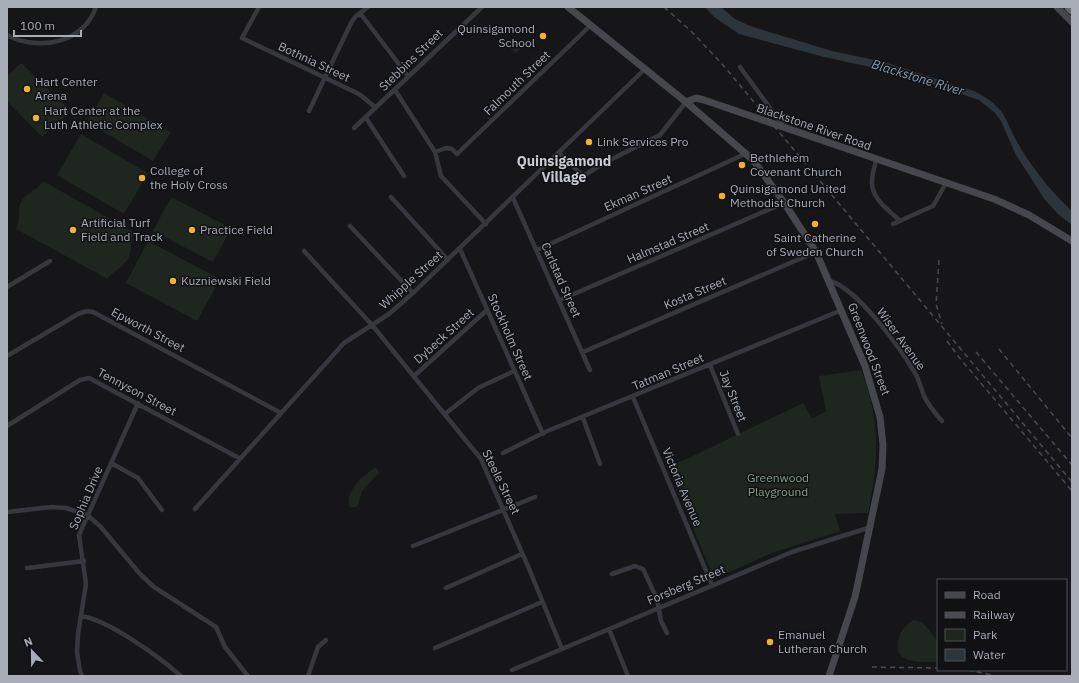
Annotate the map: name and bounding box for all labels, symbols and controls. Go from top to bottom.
scale bar [14,12,81,38]
text: 100 m [20,18,55,33]
place label: Quinsigamond School [457,21,535,50]
street label: Stebbins Street [376,25,446,94]
marker: Quinsigamond School [538,31,548,41]
street label: Bothnia Street [276,38,353,85]
street label: Falmouth Street [480,47,553,118]
water label: Blackstone River [870,55,967,100]
place label: Hart Center Arena [35,74,98,103]
marker: Hart Center Arena [22,84,32,94]
street label: Blackstone River Road [755,100,874,153]
place label: Hart Center at the Luth Athletic Complex [44,103,163,132]
marker: Hart Center at the Luth Athletic Complex [31,113,41,123]
place label: Link Services Pro [597,134,689,149]
marker: Link Services Pro [584,137,594,147]
place label: Bethlehem Covenant Church [750,150,842,179]
district label: Quinsigamond Village [517,152,611,186]
marker: Bethlehem Covenant Church [737,160,747,170]
place label: College of the Holy Cross [150,163,228,192]
street label: Ekman Street [602,171,674,214]
marker: College of the Holy Cross [137,173,147,183]
place label: Quinsigamond United Methodist Church [730,181,846,210]
marker: Quinsigamond United Methodist Church [717,191,727,201]
place label: Artificial Turf Field and Track [81,215,163,244]
street label: Halmstad Street [624,218,711,267]
marker: Saint Catherine of Sweden Church [810,219,820,229]
place label: Practice Field [200,222,273,237]
marker: Artificial Turf Field and Track [68,225,78,235]
marker: Practice Field [187,225,197,235]
place label: Saint Catherine of Sweden Church [766,230,864,259]
street label: Carlstad Street [538,240,585,320]
street label: Whipple Street [376,247,445,312]
place label: Kuzniewski Field [181,273,271,288]
street label: Kosta Street [661,273,728,312]
marker: Kuzniewski Field [168,276,178,286]
street label: Stockholm Street [485,291,536,382]
street label: Greenwood Street [845,300,894,397]
street label: Epworth Street [109,304,188,355]
street label: Dybeck Street [411,305,477,367]
street label: Wiser Avenue [874,305,929,373]
street label: Tatman Street [630,350,706,393]
street label: Tennyson Street [95,364,179,419]
street label: Jay Street [716,368,751,424]
street label: Victoria Avenue [659,445,706,529]
street label: Steele Street [479,447,524,516]
street label: Sophia Drive [65,463,106,532]
park label: Greenwood Playground [747,470,809,499]
street label: Forsberg Street [645,561,727,608]
legend [937,579,1067,671]
text: Road [973,587,1001,602]
text: Railway [973,607,1015,622]
place label: Emanuel Lutheran Church [778,627,867,656]
text: Park [973,627,998,642]
north arrow [12,631,52,671]
text: N [22,634,35,650]
marker: Emanuel Lutheran Church [765,637,775,647]
text: Water [973,647,1006,662]

